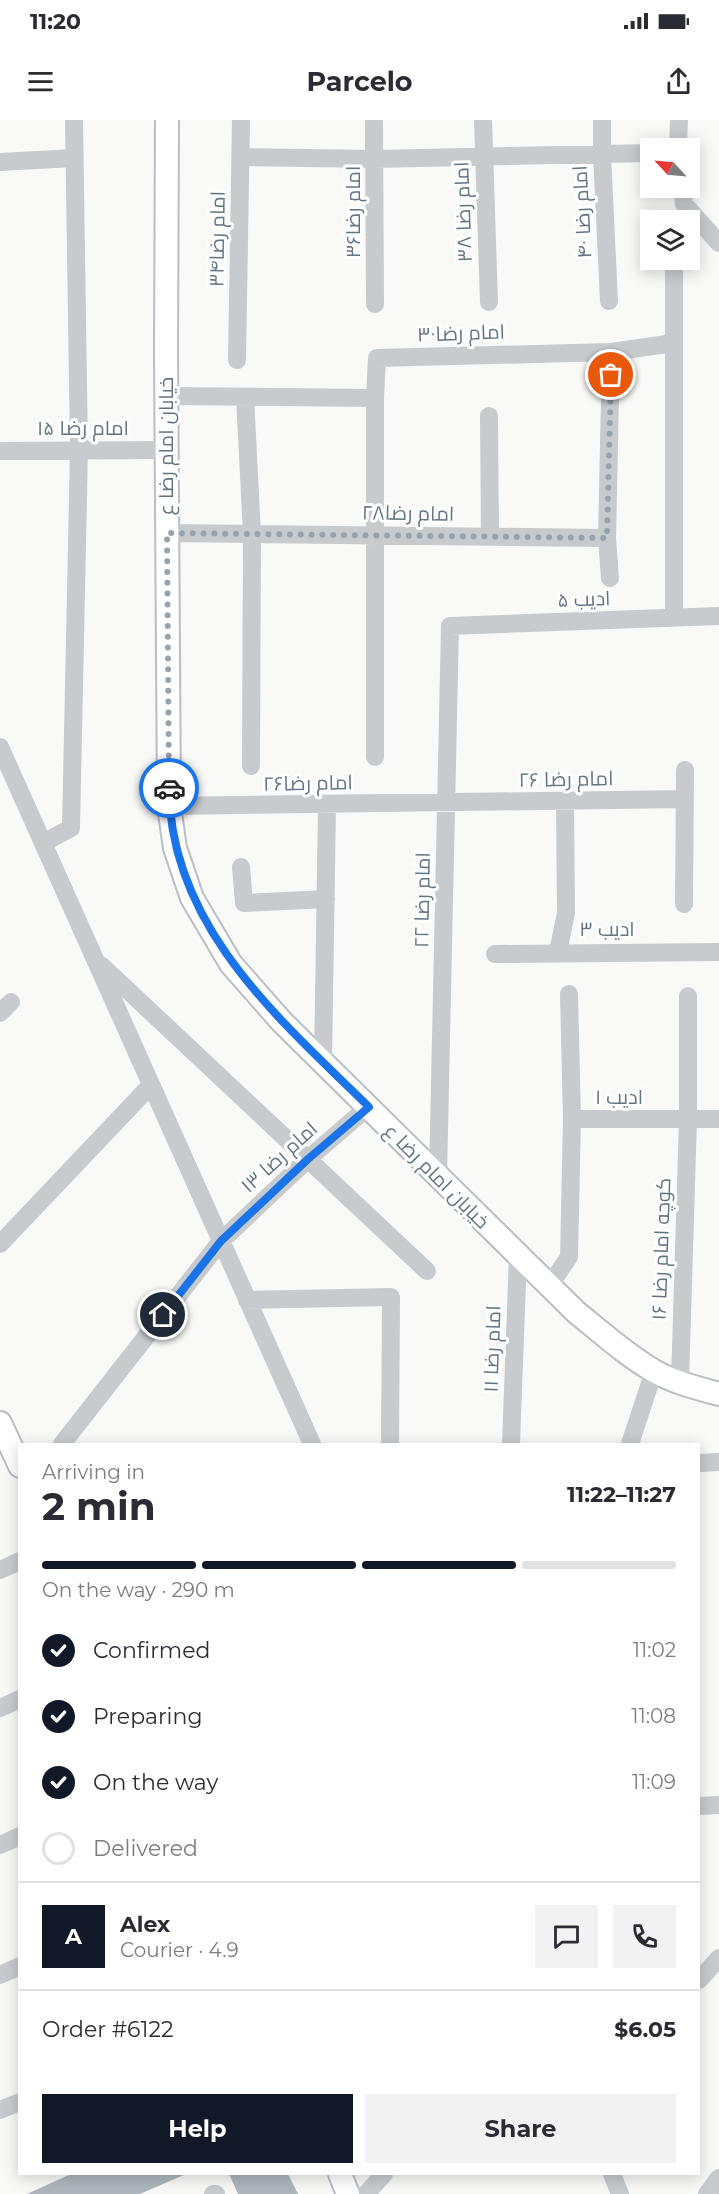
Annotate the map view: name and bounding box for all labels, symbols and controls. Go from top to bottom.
text: 11:20 [30,8,81,35]
icon: menu [24,65,57,98]
text: Parcelo [306,65,413,98]
icon: share [662,65,695,98]
north arrow [640,138,700,198]
map controls [640,138,700,270]
street label: امام رضا ۳۸ [449,161,479,263]
street label: امام رضا ۴۰ [568,165,598,259]
street label: امام رضا۳۶ [341,166,367,258]
street label: امام رضا۳۴ [204,191,232,287]
button: layers [640,210,700,270]
street label: امام رضا۳۰ [417,319,505,349]
pin [585,349,636,400]
icon: bag [594,358,627,391]
street label: خیابان امام رضا ع [154,377,180,515]
street label: ۱۵ امام رضا [37,416,129,442]
street label: امام رضا۲۸ [362,500,454,528]
street label: ادیب ۵ [557,586,611,612]
courier [139,758,199,818]
street label: امام رضا ۲۶ [518,766,614,794]
street label: امام رضا۲۶ [263,770,353,798]
icon: car [153,772,186,805]
street label: امام رضا ۲۲ [409,852,437,948]
street label: ادیب ۳ [579,917,635,941]
street label: ادیب ۱ [595,1085,643,1109]
street label: امام رضا ۱۳ [236,1117,323,1199]
street label: خیابان امام رضا ع [378,1119,494,1235]
street label: کوچه امام رضا ۱۶ [647,1177,677,1321]
pin [137,1289,188,1340]
icon: home [146,1298,179,1331]
street label: امام رضا ۱۱ [478,1305,508,1393]
text: Arriving in [42,1460,145,1484]
text: 11:22–11:27 [567,1481,676,1508]
text: 2 min [42,1482,156,1530]
text: On the way · 290 m [42,1578,235,1602]
icon: check [42,1634,75,1667]
text: Confirmed [93,1637,210,1664]
text: 11:02 [633,1638,676,1662]
icon: check [42,1700,75,1733]
text: Preparing [93,1703,202,1730]
text: 11:08 [631,1704,676,1728]
icon: check [42,1766,75,1799]
text: On the way [93,1769,218,1796]
text: 11:09 [632,1770,676,1794]
text: Delivered [93,1835,198,1862]
button: chat [535,1905,598,1968]
button: phone [613,1905,676,1968]
text: Alex [120,1911,170,1938]
text: A [65,1923,82,1950]
text: Courier · 4.9 [120,1938,239,1962]
text: Order #6122 [42,2016,173,2043]
text: $6.05 [614,2016,676,2043]
button: Help [42,2094,353,2163]
button: Share [365,2094,676,2163]

